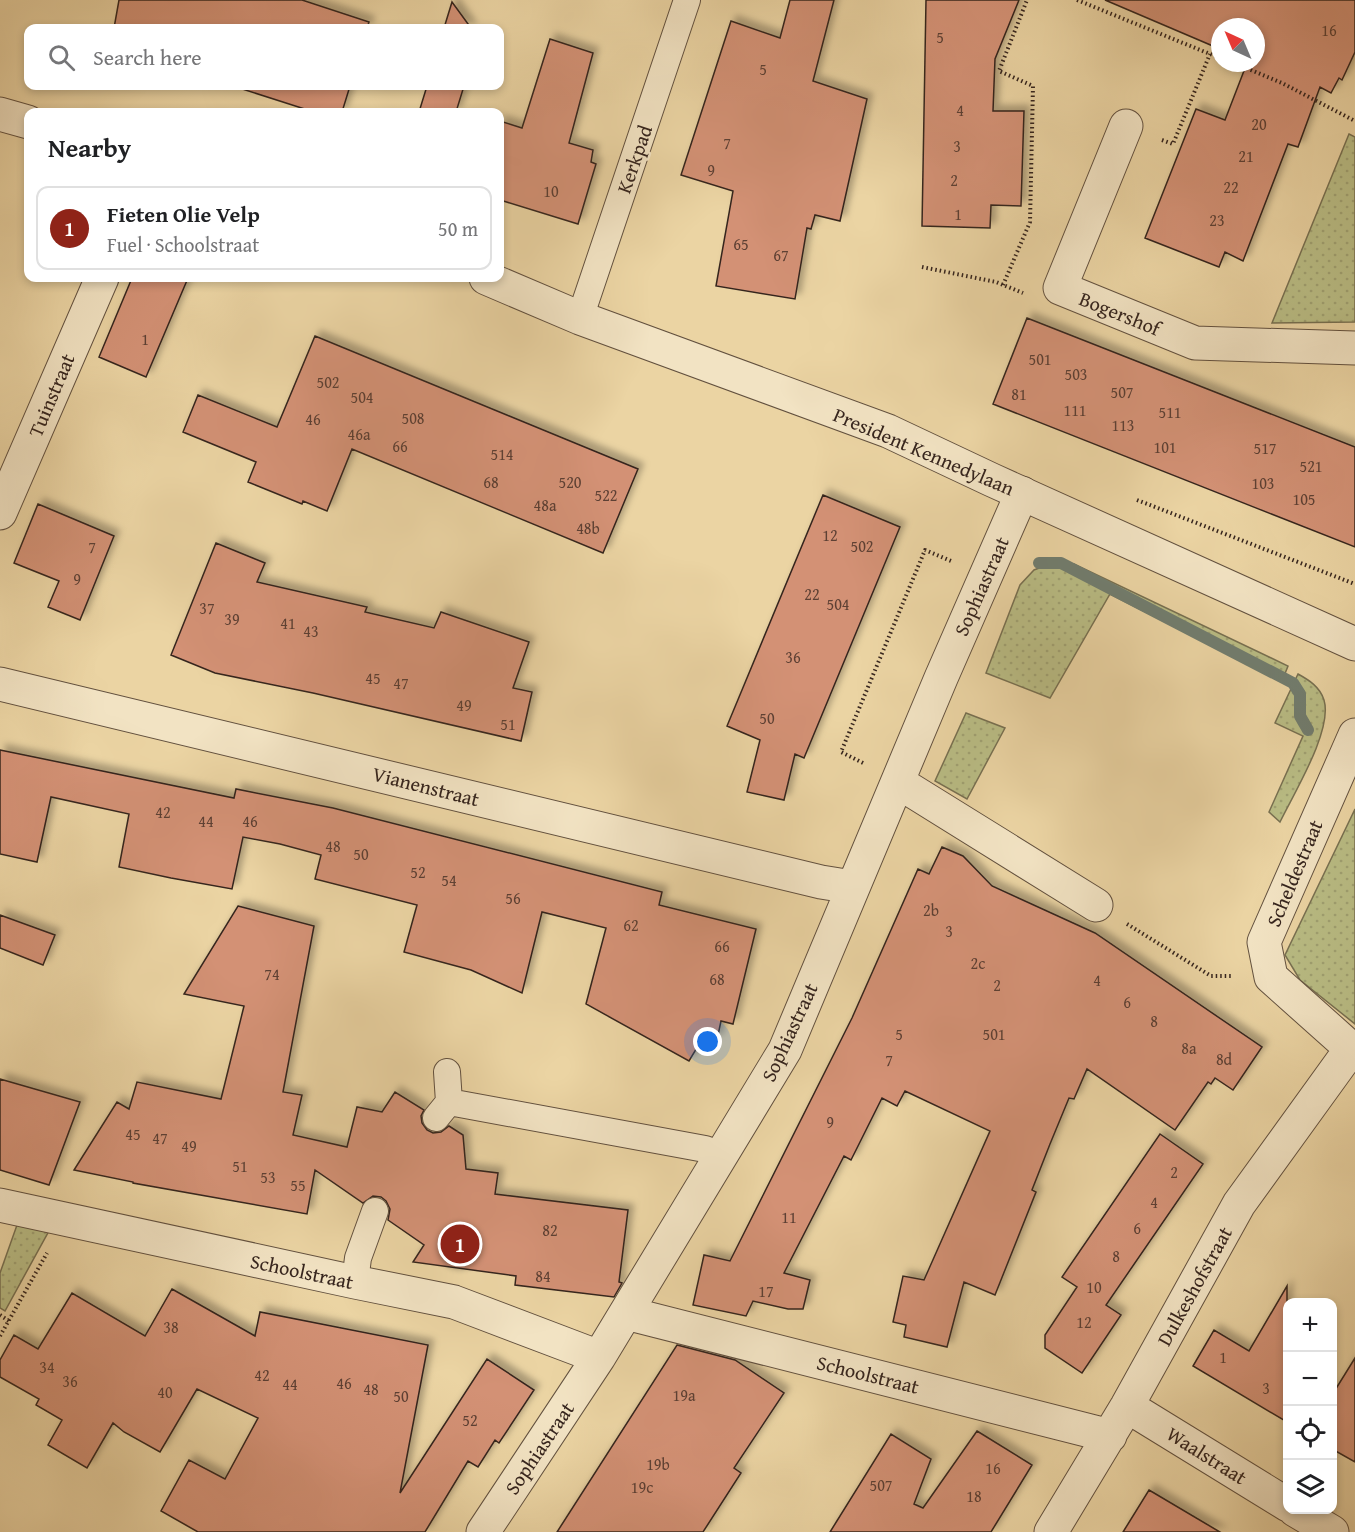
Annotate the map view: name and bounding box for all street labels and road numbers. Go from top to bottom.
street label: Kerkpad [609,121,659,197]
street label: Bogershof [1075,284,1167,343]
street label: Tuinstraat [20,349,82,441]
street label: President Kennedylaan [829,400,1019,502]
street label: Sophiastraat [946,532,1016,640]
street label: Vianenstraat [370,759,482,813]
street label: Scheldestraat [1258,815,1330,931]
street label: Sophiastraat [753,978,825,1086]
street label: Dulkeshofstraat [1149,1221,1239,1351]
street label: Schoolstraat [248,1246,356,1296]
street label: Schoolstraat [814,1347,922,1401]
street label: Sophiastraat [497,1396,581,1500]
street label: Waalstraat [1161,1419,1253,1491]

